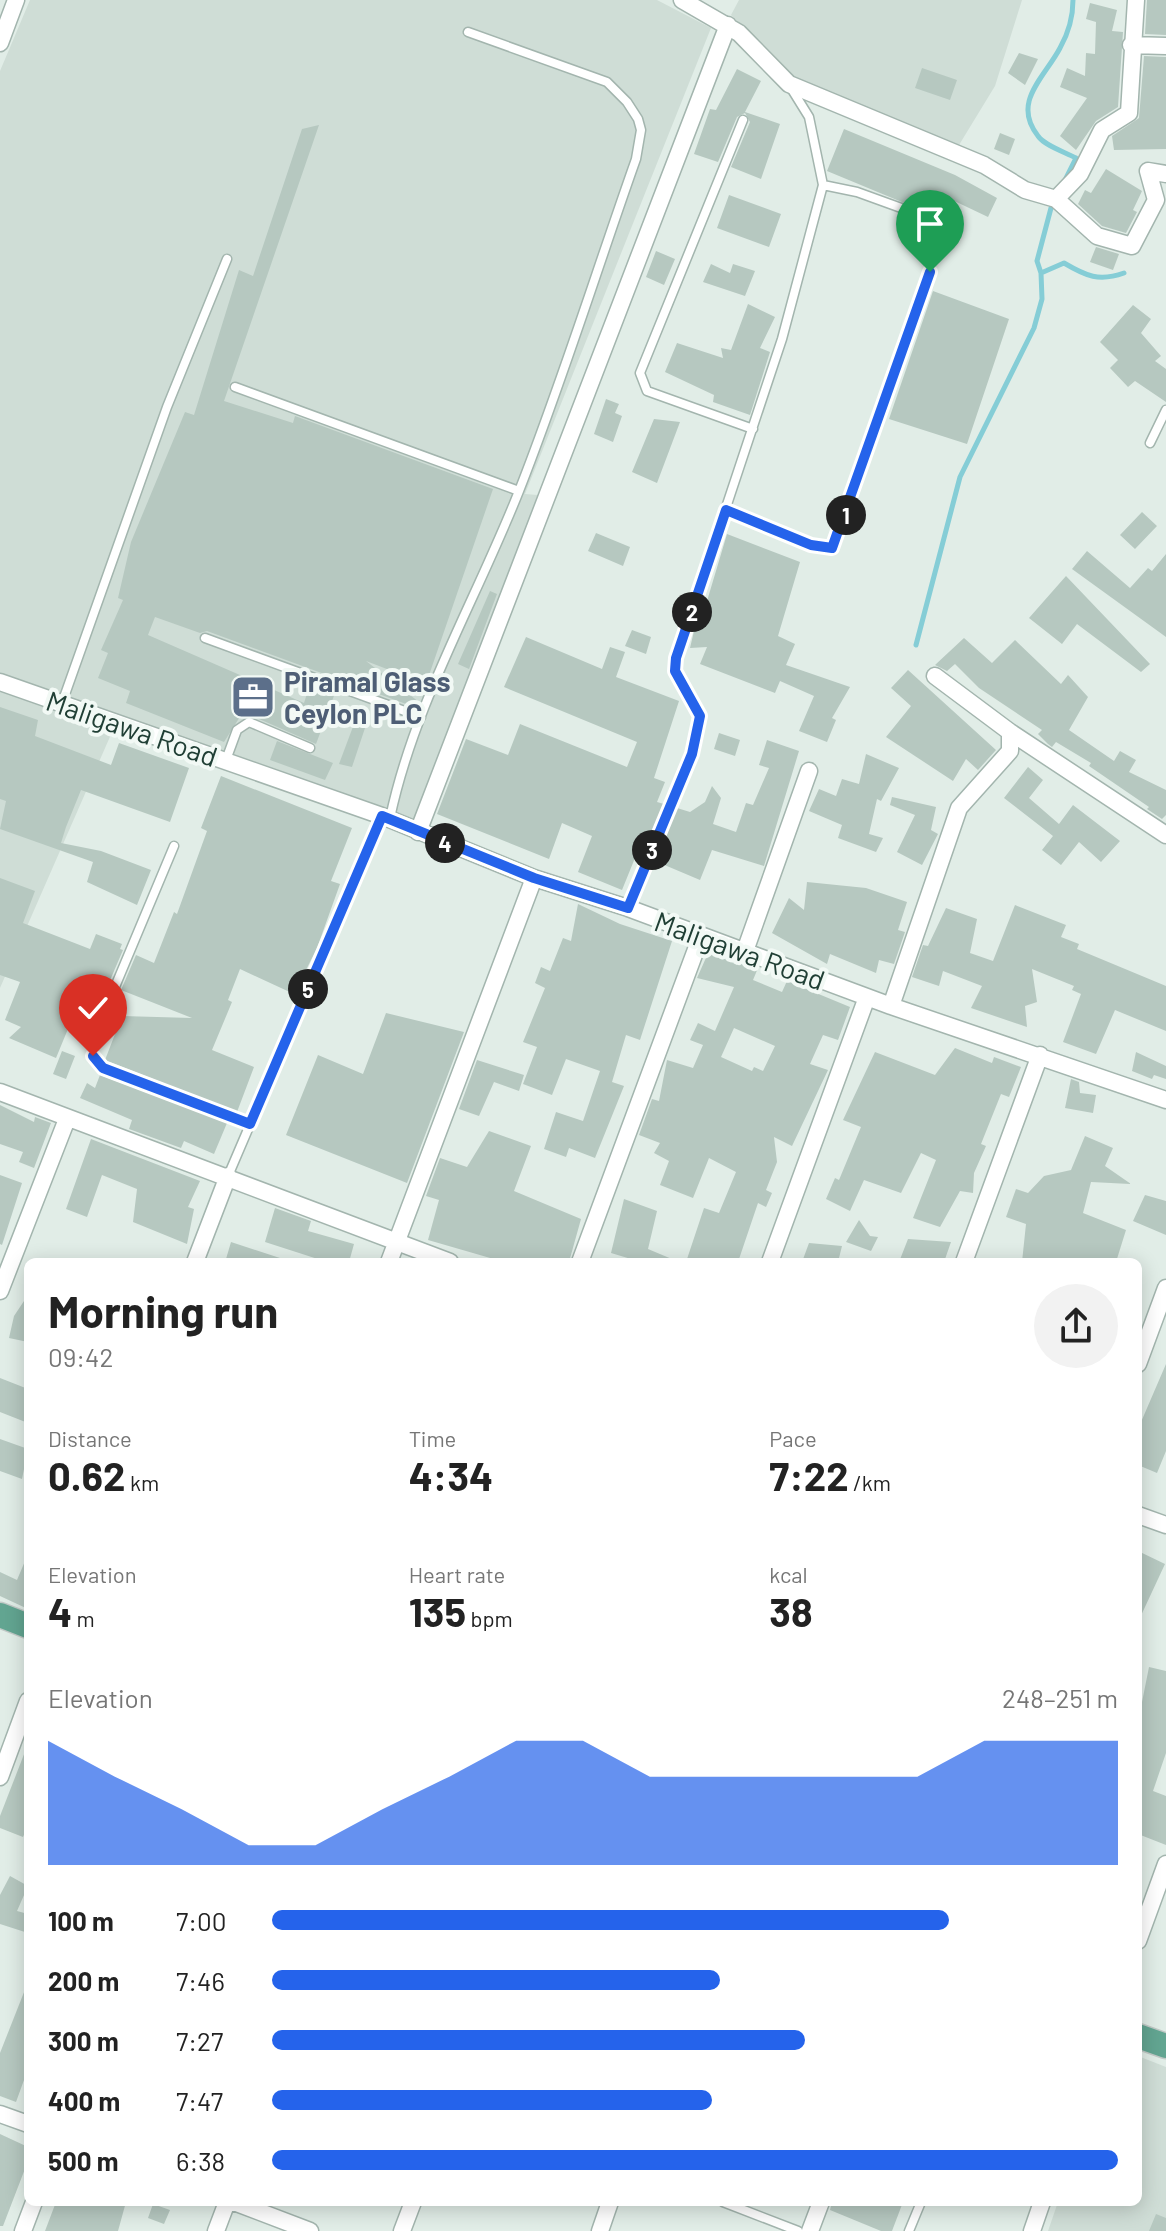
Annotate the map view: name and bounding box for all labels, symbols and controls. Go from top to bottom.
pin [896,190,964,272]
icon: arrive [908,202,952,246]
pin: 1 [826,495,866,535]
text: 1 [842,502,850,528]
pin: 2 [672,592,712,632]
text: 2 [686,599,698,625]
place label: Piramal Glass Ceylon PLC [284,664,450,730]
office icon: Piramal Glass Ceylon PLC [229,673,277,721]
street label: Maligawa Road [42,683,222,773]
pin: 4 [425,823,465,863]
text: 4 [438,830,452,856]
pin: 3 [632,830,672,870]
text: 3 [646,837,658,863]
street label: Maligawa Road [650,903,830,997]
pin: 5 [288,969,328,1009]
pin [59,974,127,1056]
text: 5 [302,976,314,1002]
icon: check [71,986,115,1030]
text: Morning run [48,1284,278,1337]
button: share [1034,1284,1118,1368]
text: 09:42 [48,1341,113,1372]
text: Distance [48,1425,132,1451]
text: Time [409,1425,456,1451]
text: Pace [769,1425,817,1451]
text: 0.62 [48,1451,125,1499]
text: 4:34 [409,1451,493,1499]
text: 7:22 [769,1451,849,1499]
text: km [125,1469,159,1495]
text: /km [849,1469,891,1495]
text: Elevation [48,1561,137,1587]
text: Heart rate [409,1561,505,1587]
text: kcal [769,1561,808,1587]
text: 4 [48,1587,72,1635]
text: 135 [409,1587,466,1635]
text: 38 [769,1587,813,1635]
text: m [72,1605,95,1631]
text: bpm [466,1605,513,1631]
text: Elevation [48,1682,153,1713]
text: 248–251 m [1002,1682,1118,1713]
text: 100 m [48,1905,114,1936]
text: 7:00 [176,1905,227,1936]
text: 200 m [48,1965,119,1996]
text: 7:46 [176,1965,225,1996]
text: 300 m [48,2025,119,2056]
text: 7:27 [176,2025,223,2056]
text: 400 m [48,2085,120,2116]
text: 7:47 [176,2085,223,2116]
text: 500 m [48,2145,119,2176]
text: 6:38 [176,2145,225,2176]

